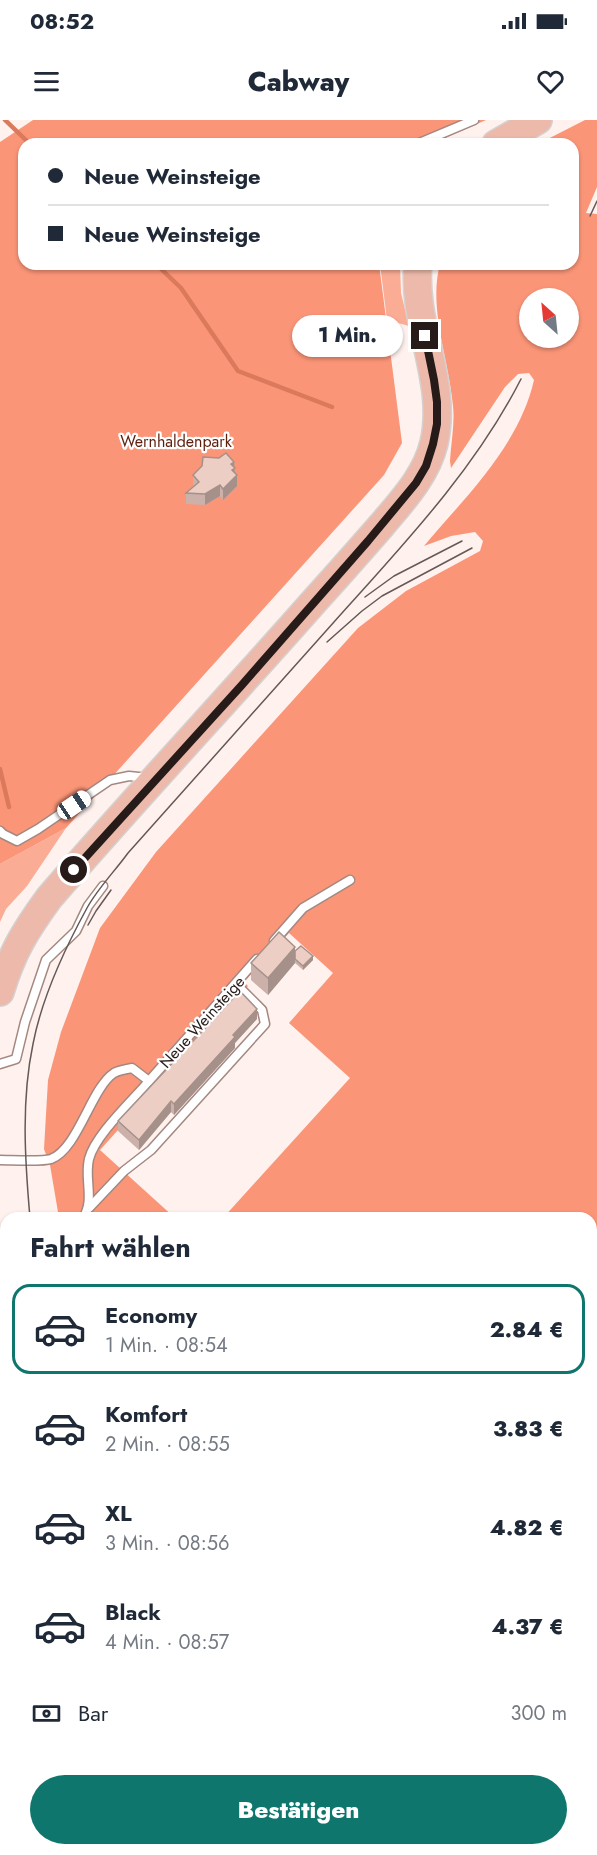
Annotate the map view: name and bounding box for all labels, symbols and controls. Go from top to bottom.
text: 08:52 [30,5,94,37]
text: Cabway [248,62,349,101]
icon: menu [30,65,63,98]
icon: heart [534,65,567,98]
text: Neue Weinsteige [84,160,261,192]
text: Neue Weinsteige [84,218,261,250]
north arrow [519,288,579,348]
map controls [519,288,579,348]
callout: 1 Min. [293,315,404,357]
text: 1 Min. [318,321,377,350]
route end [411,322,438,349]
park label: Wernhaldenpark [120,430,233,453]
car [54,787,94,823]
route start [60,856,87,883]
street label: Neue Weinsteige [154,971,250,1073]
text: Fahrt wählen [30,1228,191,1267]
text: Economy [105,1299,197,1331]
icon: car [33,1302,87,1356]
text: 2.84 € [490,1313,564,1345]
text: 1 Min. · 08:54 [105,1331,228,1360]
text: Komfort [105,1398,187,1430]
icon: car [33,1401,87,1455]
text: 3.83 € [493,1412,564,1444]
text: 2 Min. · 08:55 [105,1430,230,1459]
text: XL [105,1497,132,1529]
icon: car [33,1500,87,1554]
text: 4.82 € [490,1511,564,1543]
text: 3 Min. · 08:56 [105,1529,230,1558]
text: Black [105,1596,161,1628]
icon: car [33,1599,87,1653]
text: 4.37 € [492,1610,564,1642]
text: 4 Min. · 08:57 [105,1628,229,1657]
icon: cash [30,1697,63,1730]
text: Bar [78,1697,108,1729]
text: 300 m [510,1699,567,1728]
button: Bestätigen [30,1775,567,1844]

